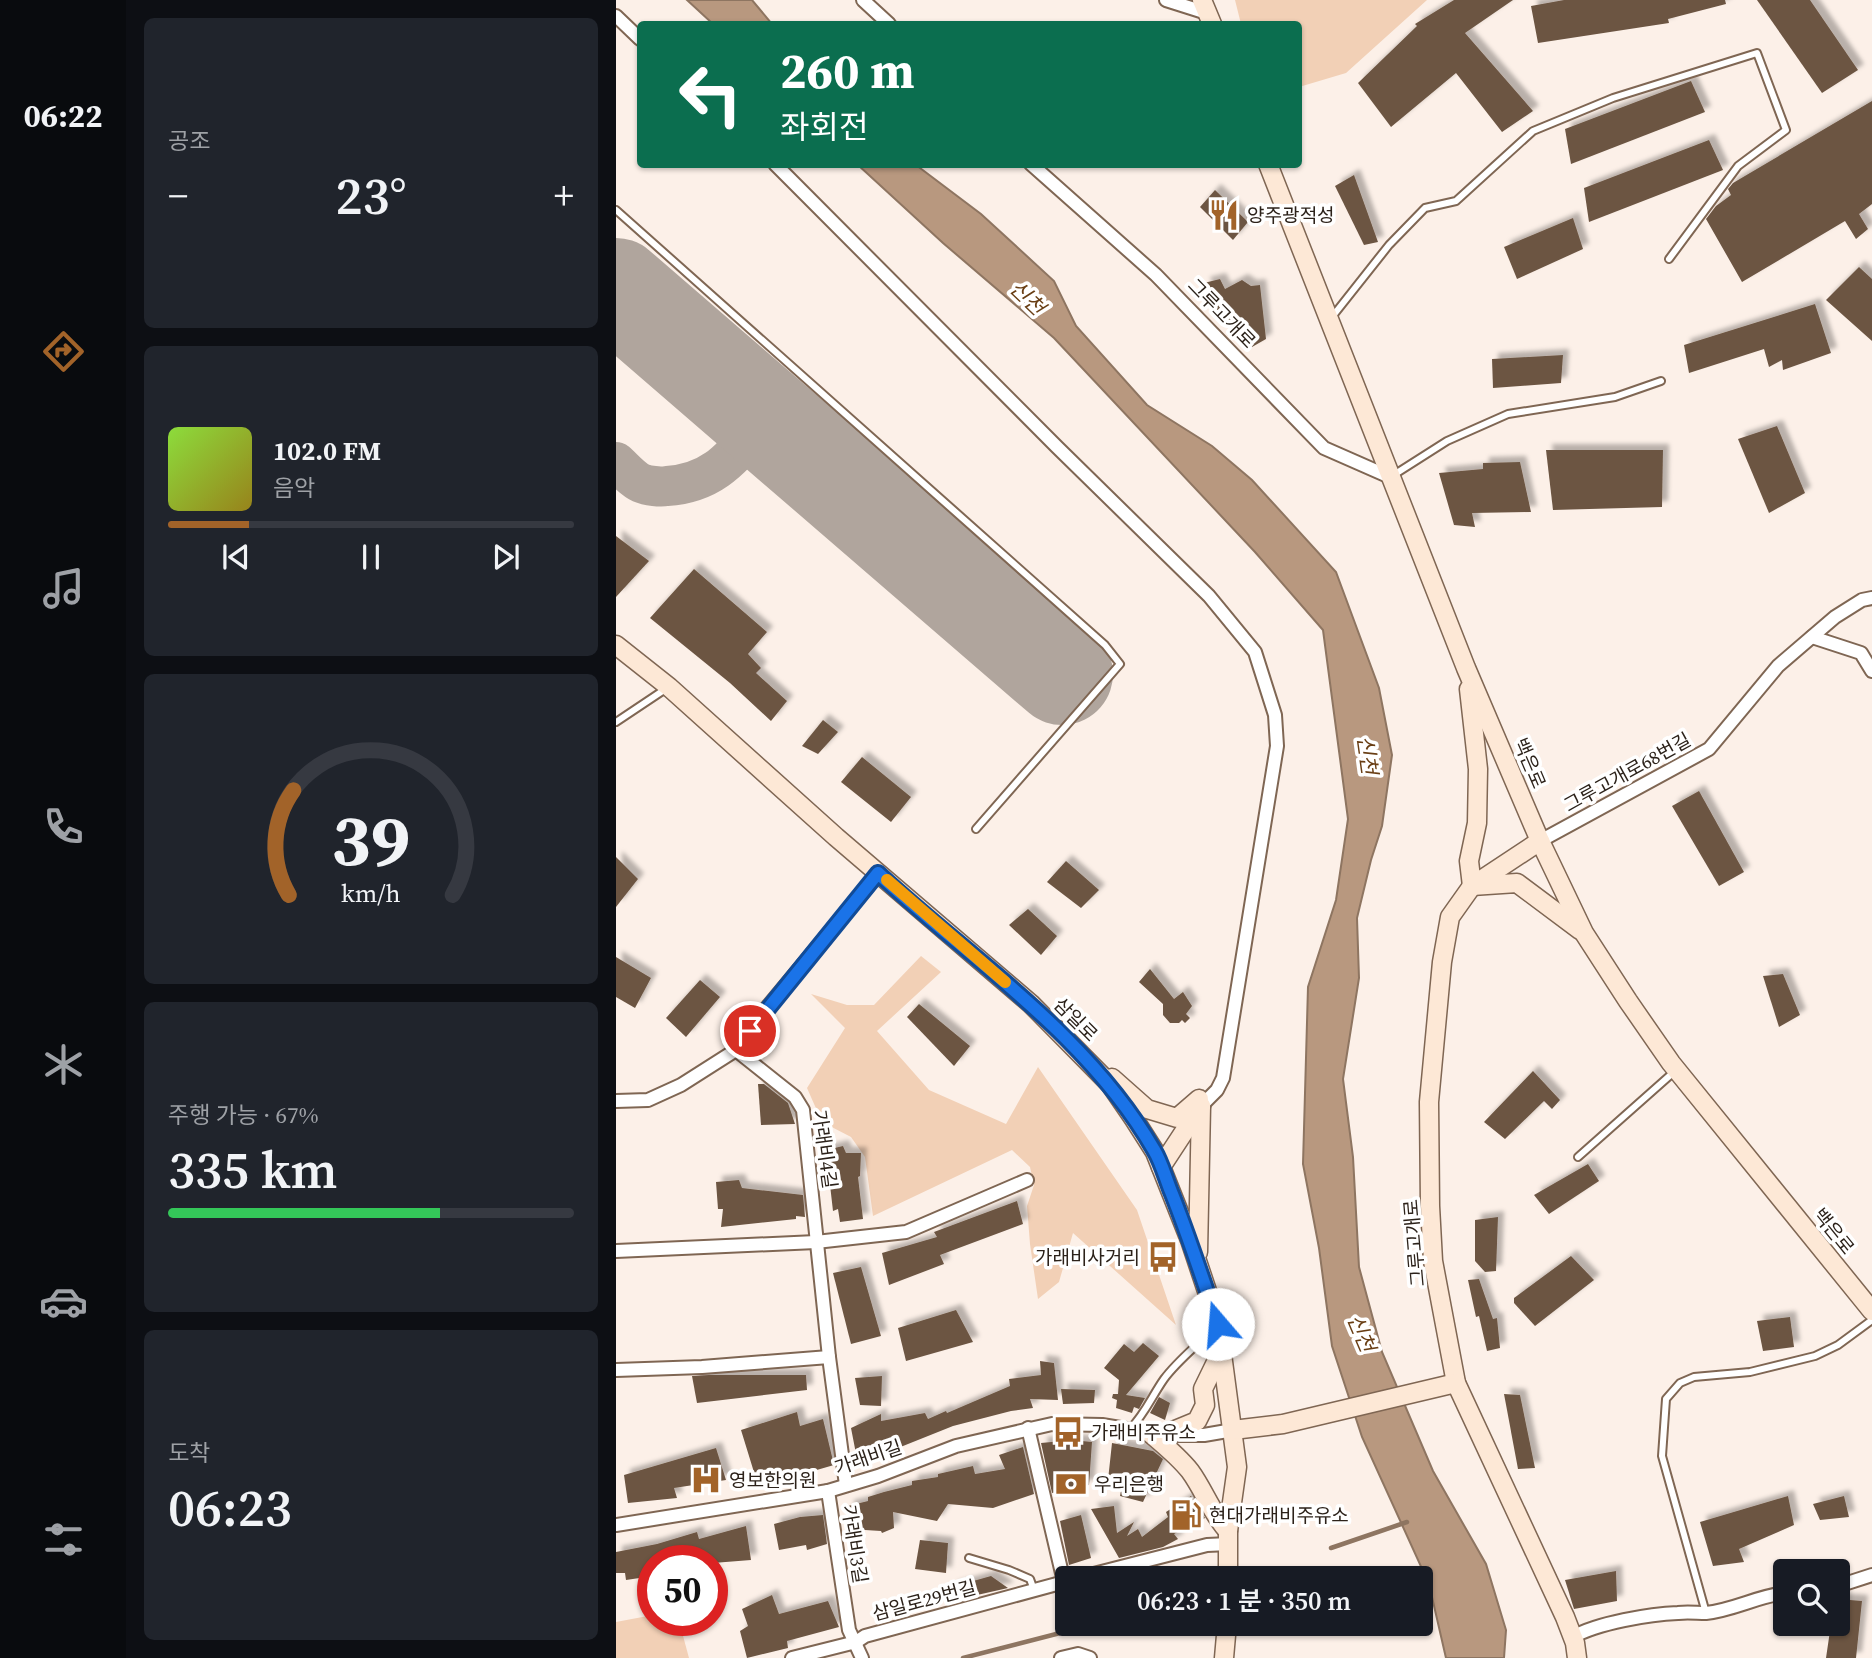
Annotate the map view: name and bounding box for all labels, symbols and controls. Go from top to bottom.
text: 260 m [780,37,915,104]
icon: left [665,49,756,140]
text: 06:22 [24,94,102,138]
text: 좌회전 [780,105,868,149]
text: 공조 [168,125,210,157]
text: 23° [335,160,407,231]
text: − [168,170,188,222]
text: + [554,170,574,222]
restaurant icon: 양주광적성 [1207,198,1241,232]
place label: 양주광적성 [1247,202,1334,228]
street label: 그루고개로 [1182,273,1262,353]
water label: 신천 [1003,274,1053,323]
icon: directions [39,327,88,376]
text: 102.0 FM [273,433,381,469]
text: 음악 [273,472,315,504]
icon: previous [217,538,255,576]
icon: pause [352,538,390,576]
icon: next [487,538,525,576]
icon: music [39,564,88,613]
street label: 그루고개로68번길 [1559,726,1695,818]
water label: 신천 [1350,734,1385,779]
street label: 백은로 [1508,734,1552,792]
text: 39 [332,790,410,889]
icon: phone [39,802,88,851]
text: km/h [341,876,401,910]
street label: 삼일로 [1048,991,1104,1047]
pin [720,1001,780,1061]
icon: arrive [731,1012,769,1050]
icon: climate [39,1040,88,1089]
text: 주행 가능 · 67% [168,1099,319,1131]
street label: 가래비4길 [807,1108,843,1190]
text: 335 km [168,1134,337,1205]
street label: 그루고개로 [1397,1198,1431,1288]
street label: 백은로 [1807,1202,1861,1260]
bus stop icon: 가래비사거리 [1146,1240,1180,1274]
place label: 가래비사거리 [1035,1244,1140,1270]
icon: car [39,1277,88,1326]
position arrow [1181,1287,1255,1361]
water label: 신천 [1341,1309,1383,1359]
bus stop icon: 가래비주유소 [1051,1415,1085,1449]
place label: 가래비주유소 [1091,1419,1196,1445]
street label: 가래비길 [831,1433,905,1481]
text: 도착 [168,1437,210,1469]
hospital icon: 영보한의원 [689,1463,723,1497]
place label: 영보한의원 [729,1467,816,1493]
bank icon: 우리은행 [1054,1467,1088,1501]
place label: 우리은행 [1094,1471,1164,1497]
text: 06:23 [168,1472,292,1543]
fuel station icon: 현대가래비주유소 [1169,1498,1203,1532]
place label: 현대가래비주유소 [1209,1502,1349,1528]
street label: 가래비3길 [836,1503,874,1585]
icon: filters [39,1515,88,1564]
speed limit sign: 50 [637,1545,728,1636]
map controls [1773,1559,1850,1636]
button: search [1773,1559,1850,1636]
street label: 삼일로29번길 [869,1574,979,1626]
text: 06:23 · 1 분 · 350 m [1137,1583,1351,1619]

